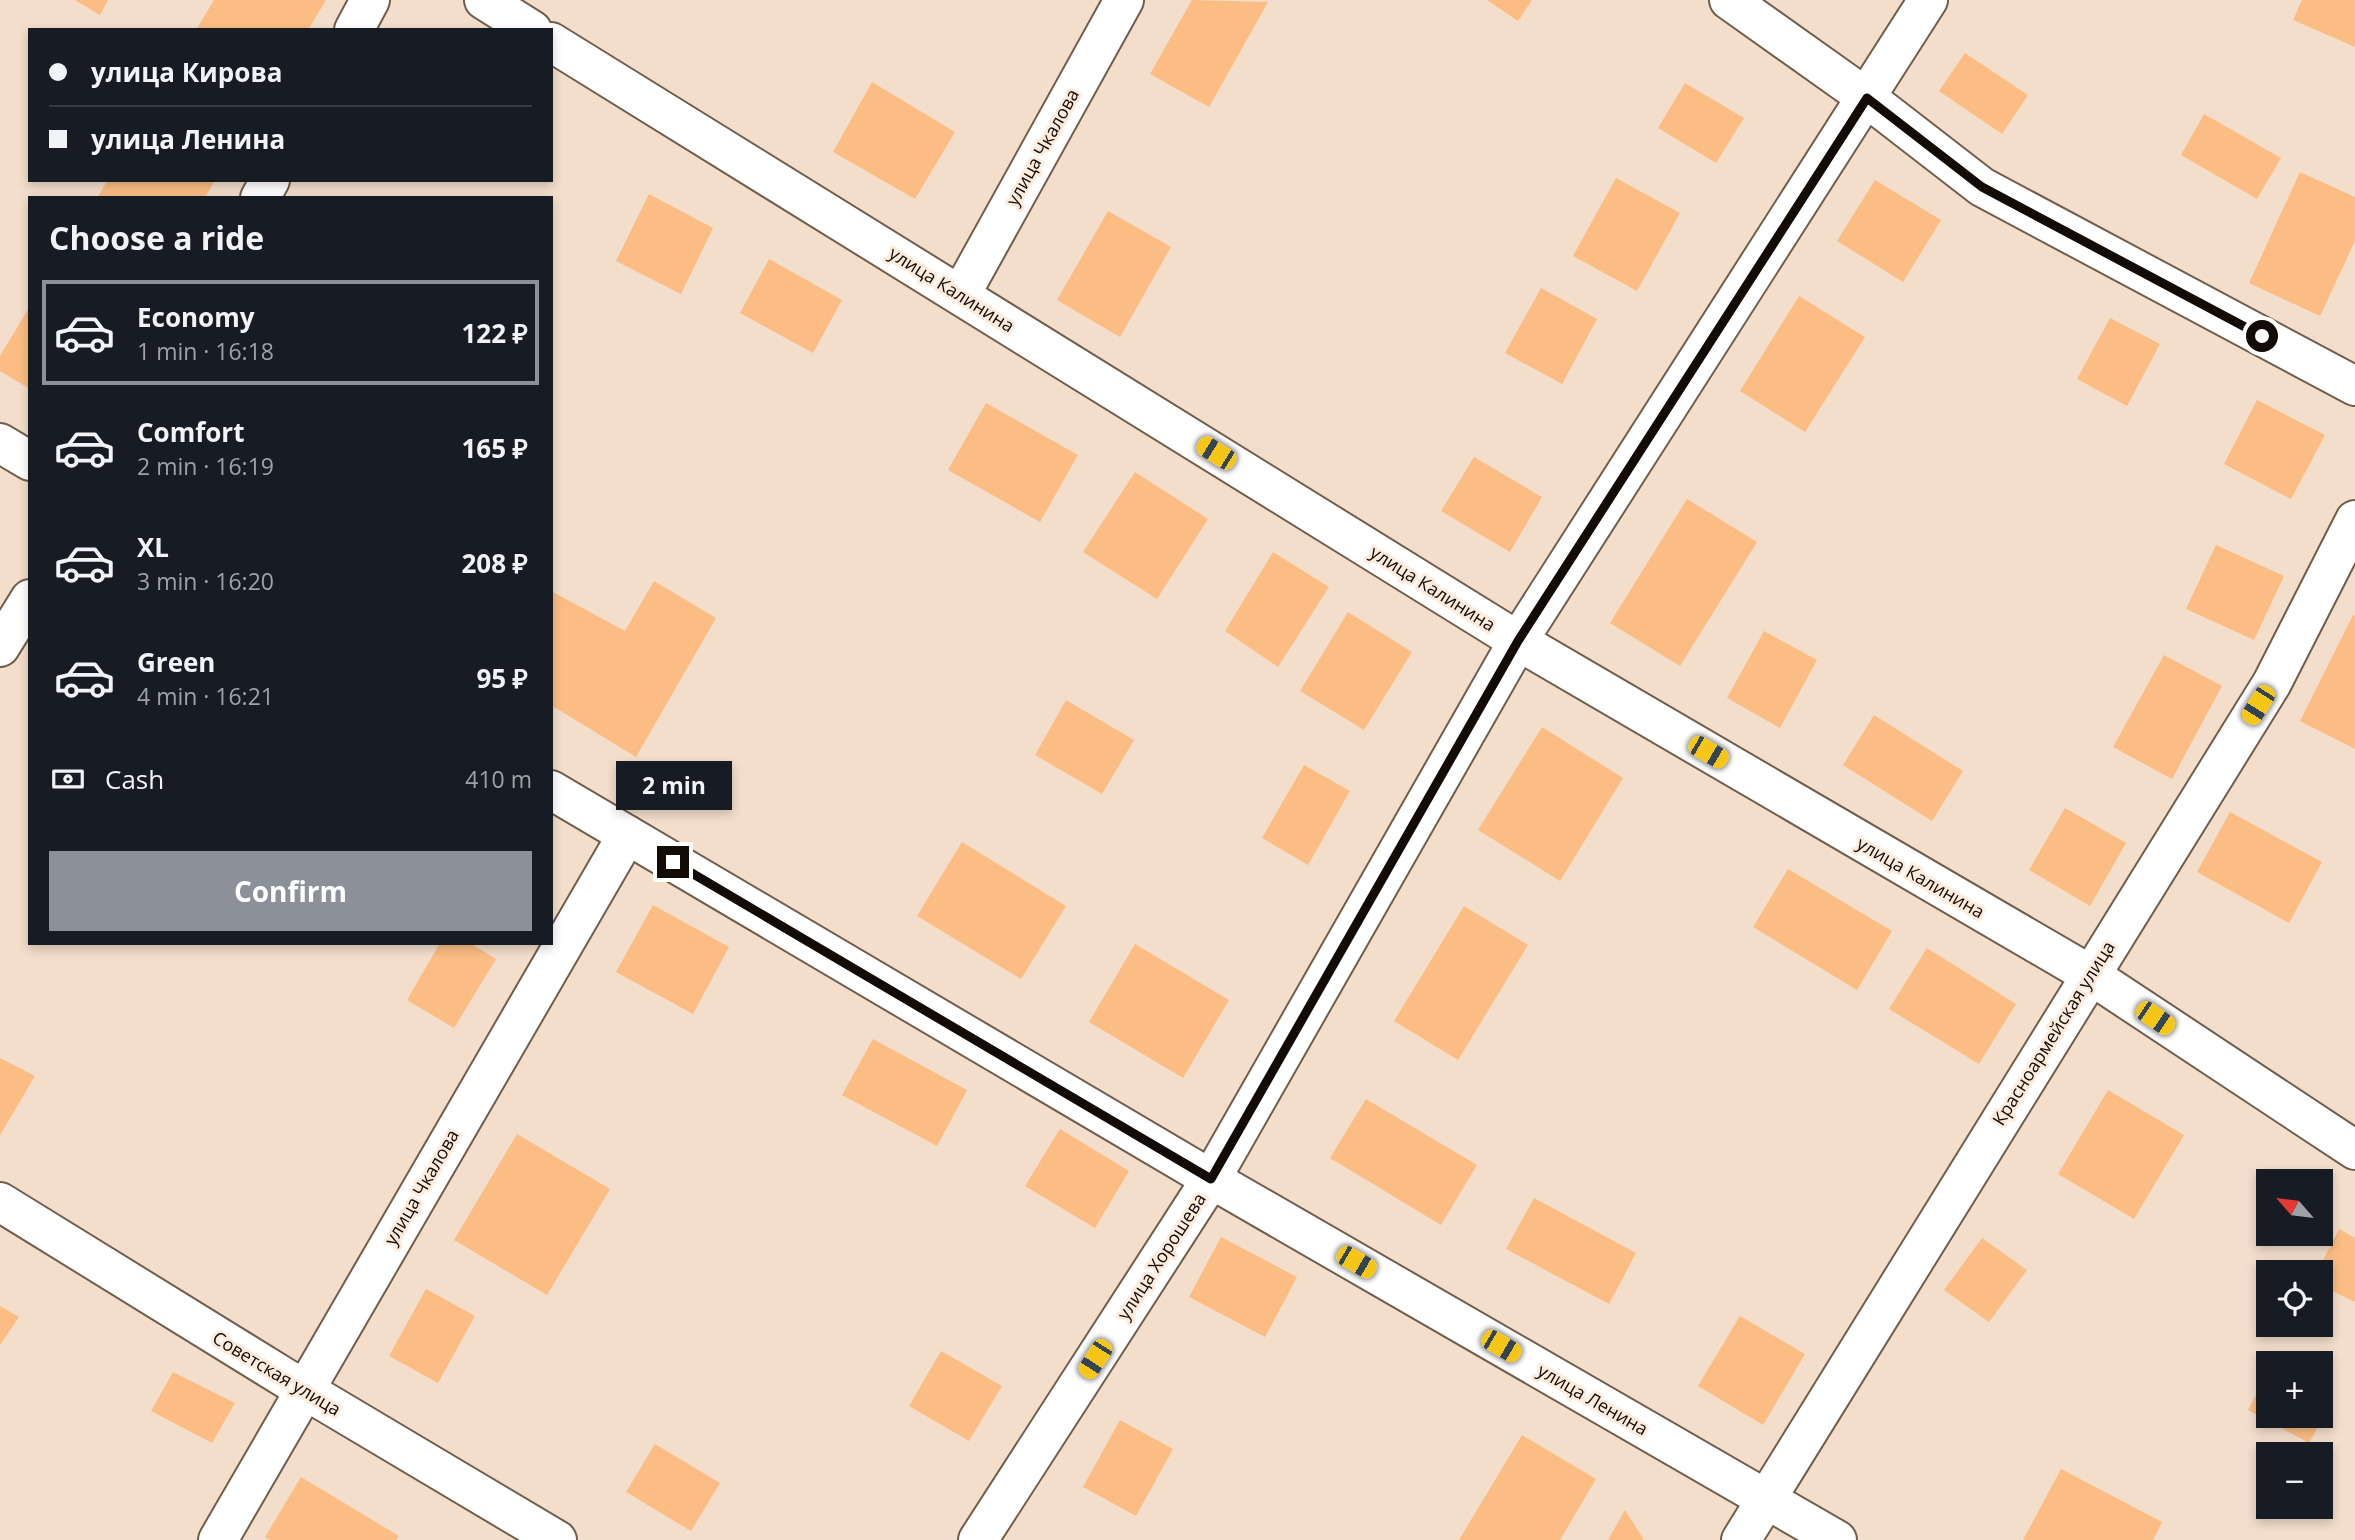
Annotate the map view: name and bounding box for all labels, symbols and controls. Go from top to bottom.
text: улица Кирова [91,54,282,90]
street label: улица Чкалова [1000,84,1084,210]
text: улица Ленина [91,121,285,157]
text: Choose a ride [49,216,264,259]
street label: улица Калинина [885,241,1019,337]
text: Economy [137,299,255,335]
icon: car [53,301,116,364]
text: 122 ₽ [462,315,528,351]
route start [2246,320,2278,352]
text: 1 min · 16:18 [137,335,274,367]
text: Comfort [137,414,244,450]
icon: car [53,416,116,479]
text: 165 ₽ [462,430,528,466]
car [1193,433,1240,473]
text: 2 min · 16:19 [137,450,274,482]
text: XL [137,529,169,565]
icon: car [53,531,116,594]
street label: улица Калинина [1366,540,1500,636]
text: 208 ₽ [462,545,528,581]
text: 3 min · 16:20 [137,565,274,597]
text: Green [137,644,215,680]
icon: car [53,646,116,709]
text: 95 ₽ [476,660,528,696]
text: 4 min · 16:21 [137,680,274,712]
car [2238,682,2279,728]
car [1685,732,1732,772]
icon: cash [49,760,87,798]
callout: 2 min [615,760,731,810]
text: Cash [105,761,164,797]
text: 410 m [465,763,532,795]
text: 2 min [642,769,706,801]
street label: улица Калинина [1853,831,1989,923]
route end [657,846,689,878]
button: Confirm [49,851,532,931]
street label: Красноармейская улица [1986,936,2120,1130]
car [2132,998,2179,1038]
street label: улица Чкалова [378,1125,464,1249]
north arrow [2256,1169,2333,1246]
map controls [2256,1169,2333,1519]
street label: улица Хорошева [1111,1188,1211,1324]
car [1333,1242,1380,1282]
button: locate [2256,1260,2333,1337]
street label: Советская улица [208,1325,346,1421]
car [1478,1326,1525,1366]
car [1075,1336,1116,1382]
button: + [2256,1351,2333,1428]
street label: улица Ленина [1533,1358,1653,1440]
button: − [2256,1442,2333,1519]

